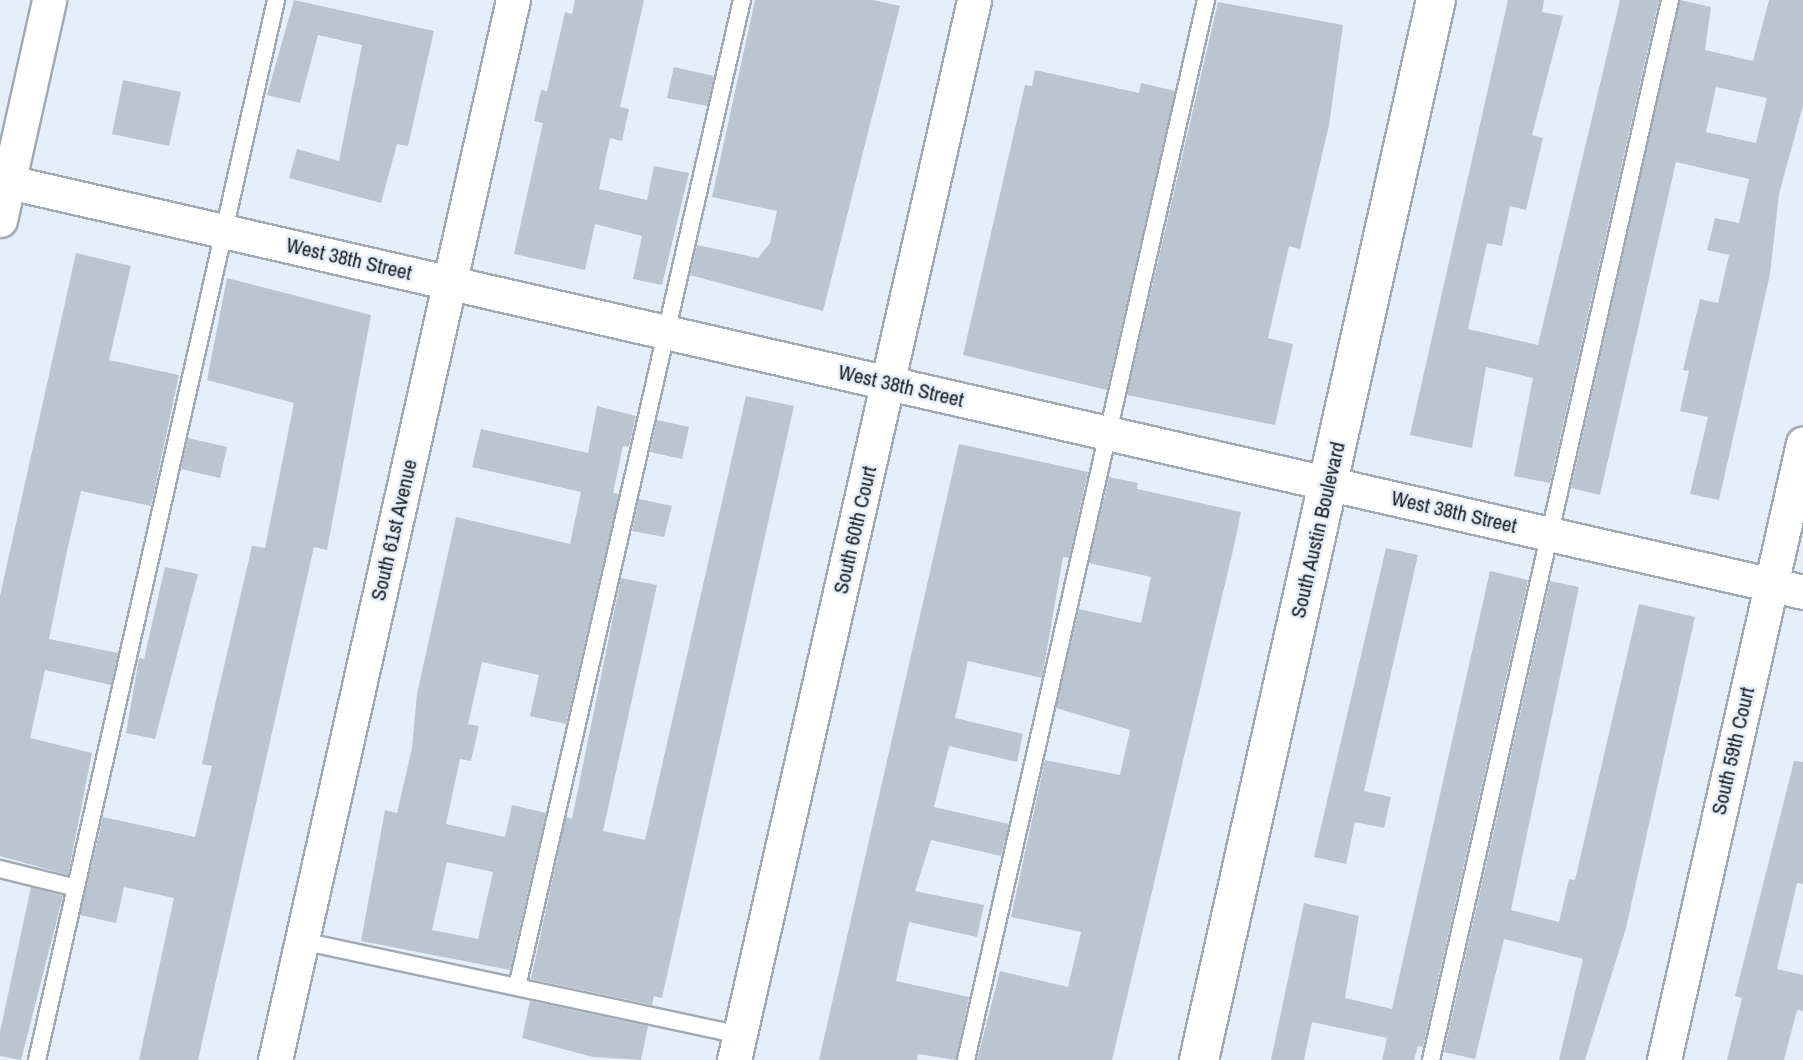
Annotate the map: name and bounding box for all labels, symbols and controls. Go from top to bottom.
street label: West 38th Street [284,232,414,286]
street label: West 38th Street [836,359,966,413]
street label: South Austin Boulevard [1285,439,1351,621]
street label: South 61st Avenue [365,456,423,604]
street label: South 60th Court [828,464,882,596]
street label: West 38th Street [1389,485,1519,539]
street label: South 59th Court [1706,685,1760,817]

